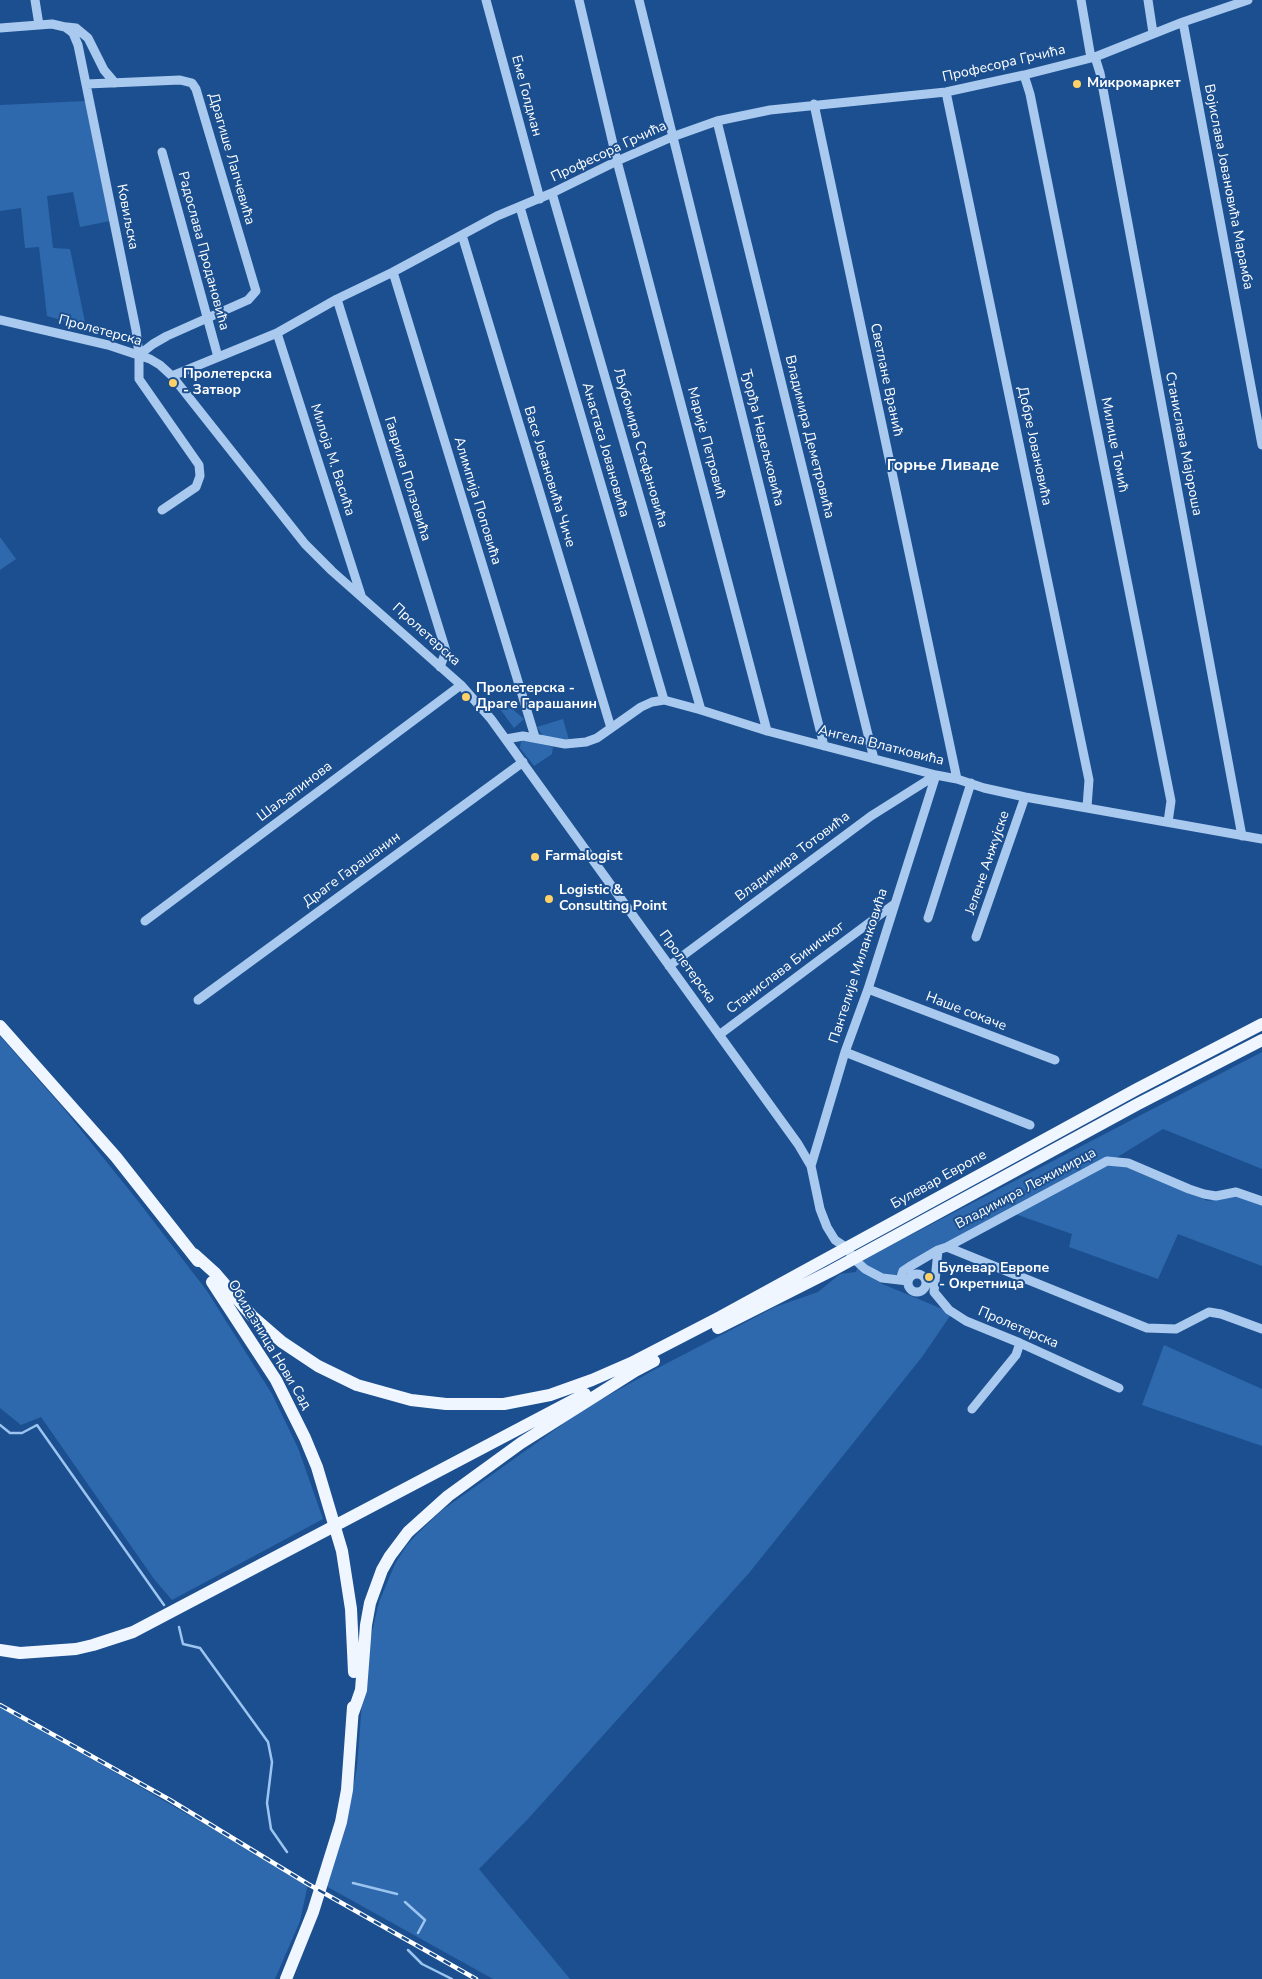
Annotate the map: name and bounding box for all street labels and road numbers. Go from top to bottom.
street label: Професора Грчића [941,42,1067,86]
street label: Еме Голдман [507,53,545,139]
street label: Војислава Јовановића Марамба [1200,83,1256,291]
street label: Драгише Лапчевића [204,91,258,227]
street label: Професора Грчића [548,118,670,186]
street label: Радослава Продановића [174,170,232,332]
street label: Ковиљска [112,183,142,251]
street label: Пролетерска [56,312,144,350]
street label: Светлане Вранић [866,322,906,438]
street label: Владимира Деметровића [781,354,837,520]
street label: Љубомира Стефановића [609,366,671,530]
street label: Ђорђа Недељковића [737,368,787,508]
street label: Станислава Мајороша [1161,371,1205,517]
street label: Анастаса Јовановића [578,381,632,519]
street label: Марије Петровић [683,385,729,501]
street label: Добре Јовановића [1013,385,1055,507]
street label: Милице Томић [1097,396,1131,494]
street label: Милоја М. Васића [306,402,358,518]
street label: Васе Јовановића Чиче [520,404,578,550]
street label: Гаврила Ползовића [380,415,434,543]
street label: Алимпија Поповића [450,435,504,567]
street label: Пролетерска [388,600,464,670]
street label: Ангела Влатковића [816,722,946,770]
street label: Шаљапинова [254,758,336,826]
street label: Владимира Тотовића [732,808,854,906]
street label: Јелене Анжујске [962,809,1014,917]
street label: Драге Гарашанин [300,829,404,911]
street label: Пантелије Миланковића [826,887,892,1045]
street label: Станислава Биничког [724,918,848,1018]
street label: Пролетерска [655,927,719,1007]
street label: Наше сокаче [923,989,1009,1035]
street label: Владимира Лежимирца [953,1145,1099,1233]
street label: Булевар Европе [888,1147,990,1213]
street label: Обилазница Нови Сад [224,1277,314,1413]
street label: Пролетерска [975,1303,1061,1353]

